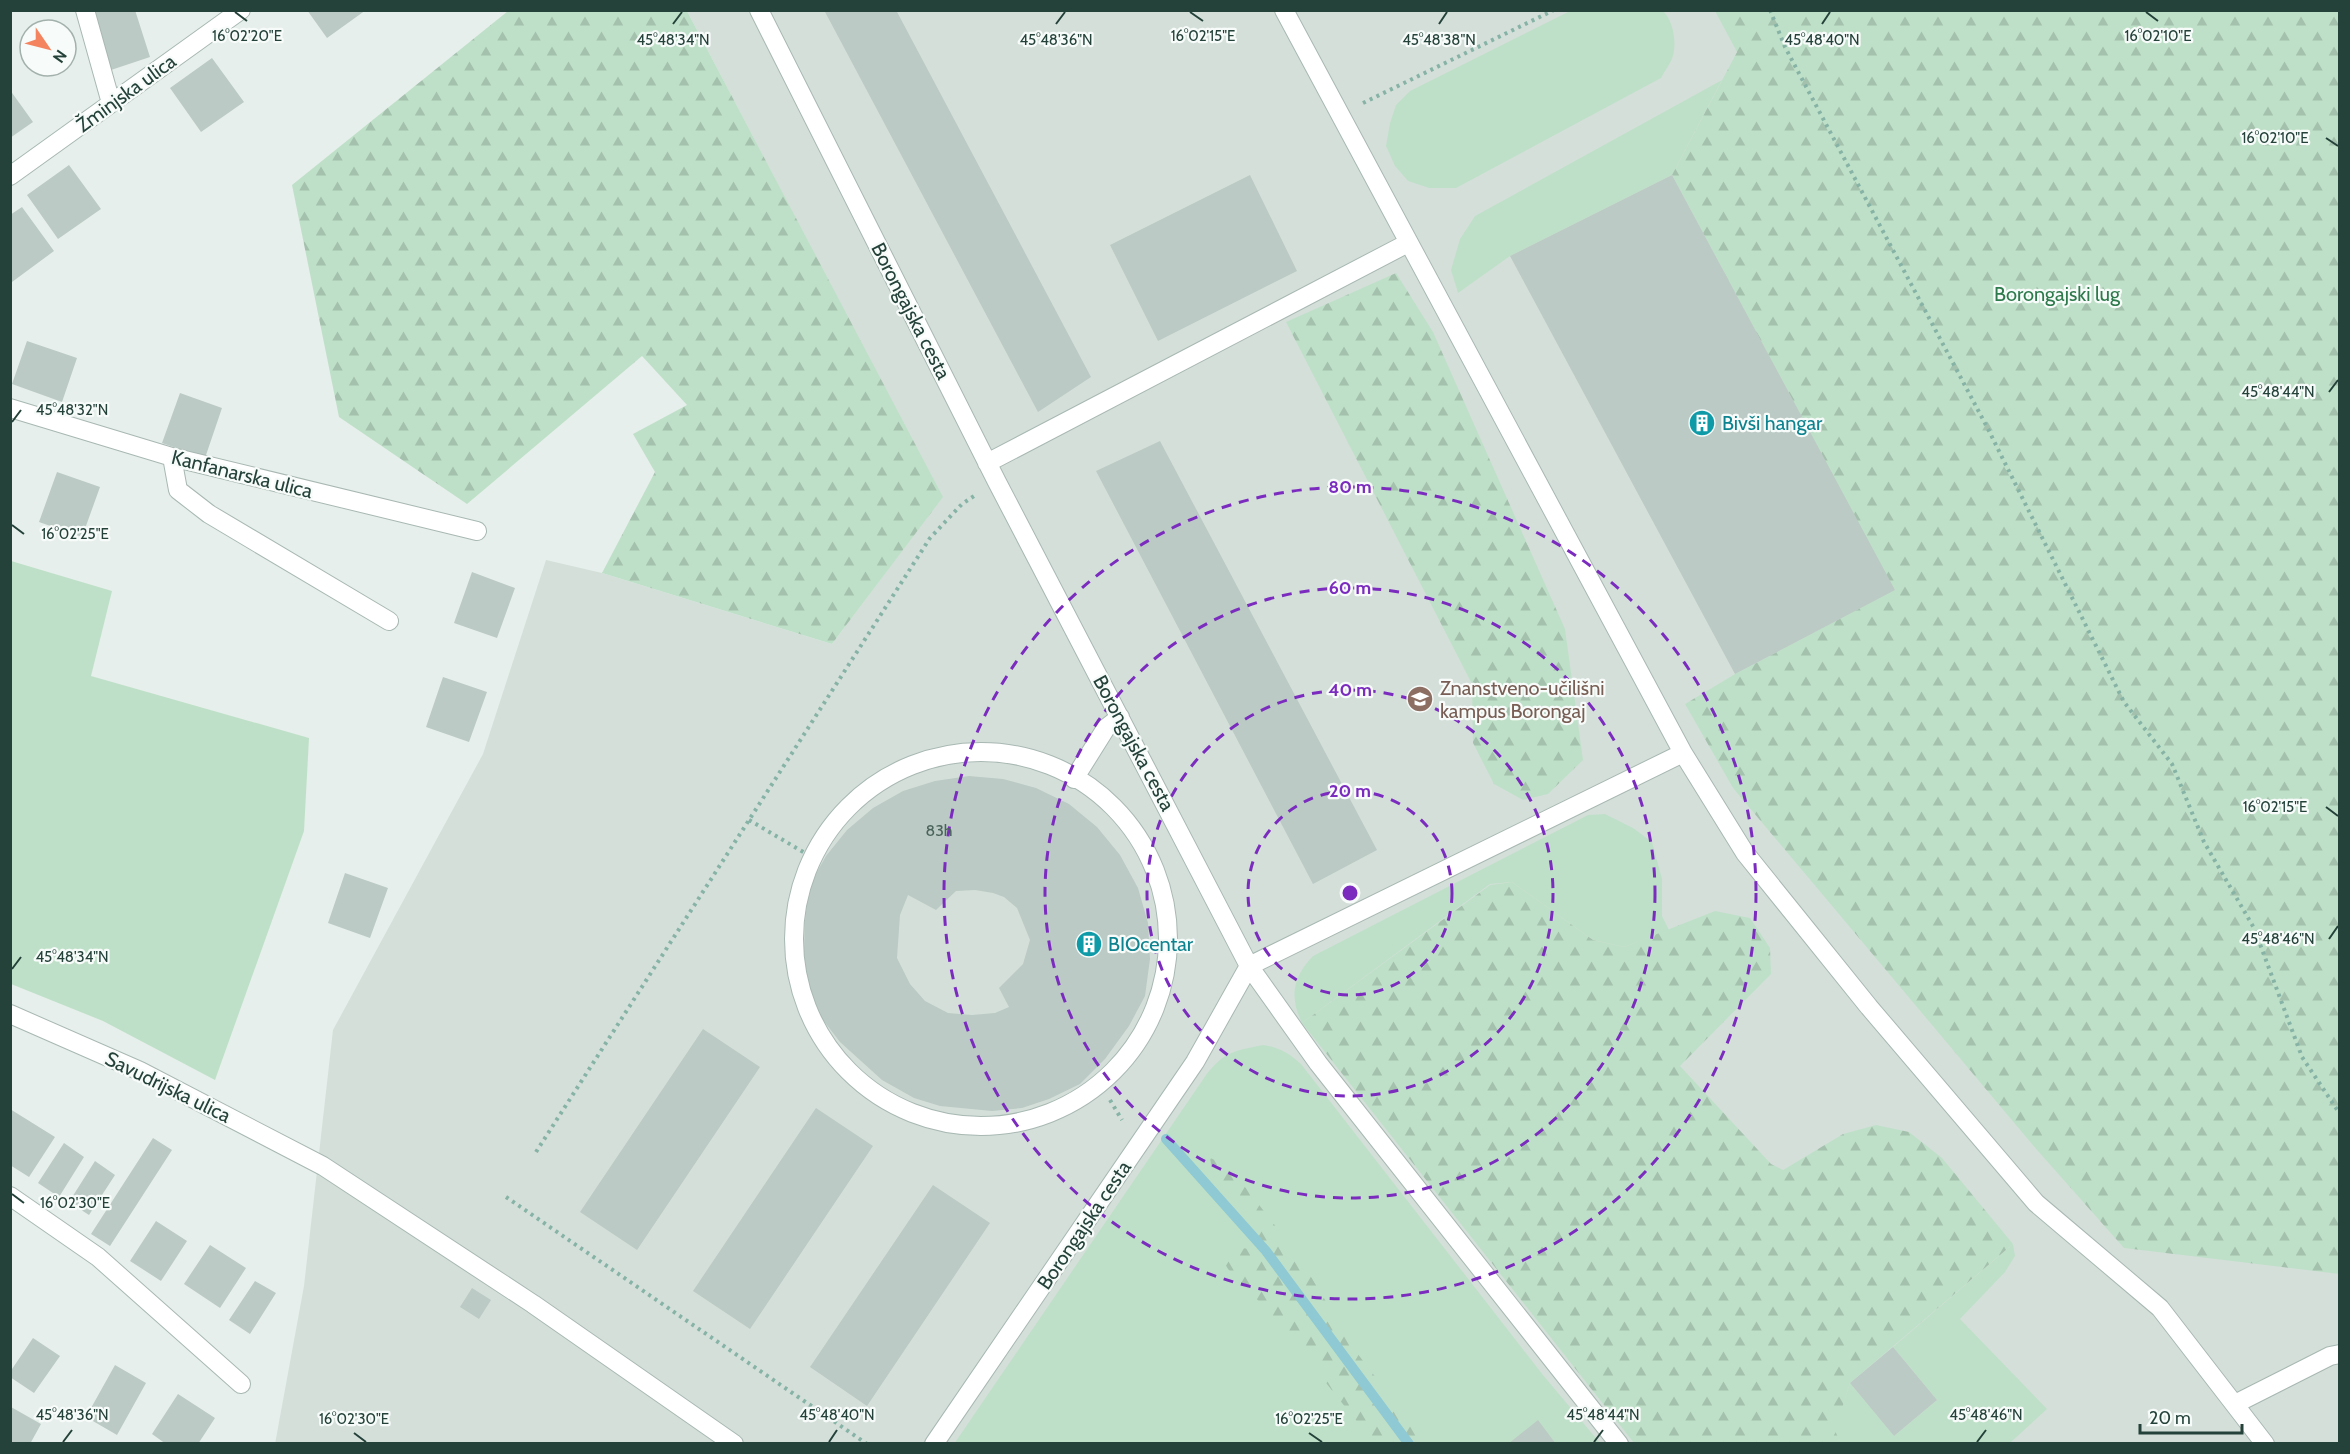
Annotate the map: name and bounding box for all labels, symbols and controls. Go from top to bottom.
north arrow [18,18,78,78]
text: 16°02'20"E [212,27,282,45]
text: 16°02'15"E [1171,27,1235,45]
text: 16°02'10"E [2124,27,2192,45]
text: 45°48'34"N [636,31,710,49]
text: 45°48'36"N [1019,31,1093,49]
text: 45°48'38"N [1402,31,1476,49]
text: 45°48'40"N [1784,31,1860,49]
text: N [49,46,71,66]
street label: Žminjska ulica [72,49,181,137]
text: 16°02'10"E [2241,129,2309,147]
street label: Borongajska cesta [866,239,956,384]
park label: Borongajski lug [1994,282,2121,306]
text: 45°48'44"N [2241,383,2315,401]
text: 45°48'32"N [36,401,108,419]
building icon: Bivši hangar [1687,408,1717,438]
place label: Bivši hangar [1722,411,1823,435]
street label: Kanfanarska ulica [169,445,315,503]
text: 80 m [1328,476,1372,498]
text: 16°02'25"E [41,525,109,543]
text: 60 m [1329,577,1371,599]
street label: Borongajska cesta [1088,671,1180,815]
place label: Znanstveno-učilišni kampus Borongaj [1440,676,1605,723]
text: 40 m [1328,679,1372,701]
school or university icon: Znanstveno-učilišni kampus Borongaj [1405,684,1435,714]
text: 20 m [1329,780,1371,802]
text: 16°02'15"E [2243,798,2307,816]
house number: 83h [925,821,953,840]
centre of rings [1340,883,1360,903]
building icon: BIOcentar [1074,929,1104,959]
text: 45°48'46"N [2241,930,2315,948]
place label: BIOcentar [1108,932,1194,956]
text: 45°48'34"N [35,948,109,966]
street label: Savudrijska ulica [101,1046,235,1128]
street label: Borongajska cesta [1032,1156,1136,1294]
text: 16°02'30"E [40,1194,110,1212]
scale bar [2140,1397,2242,1435]
text: 45°48'36"N [35,1406,109,1424]
text: 45°48'40"N [799,1406,875,1424]
text: 45°48'44"N [1566,1406,1640,1424]
text: 45°48'46"N [1949,1406,2023,1424]
text: 20 m [2149,1407,2191,1429]
text: 16°02'30"E [319,1410,389,1428]
text: 16°02'25"E [1275,1410,1343,1428]

